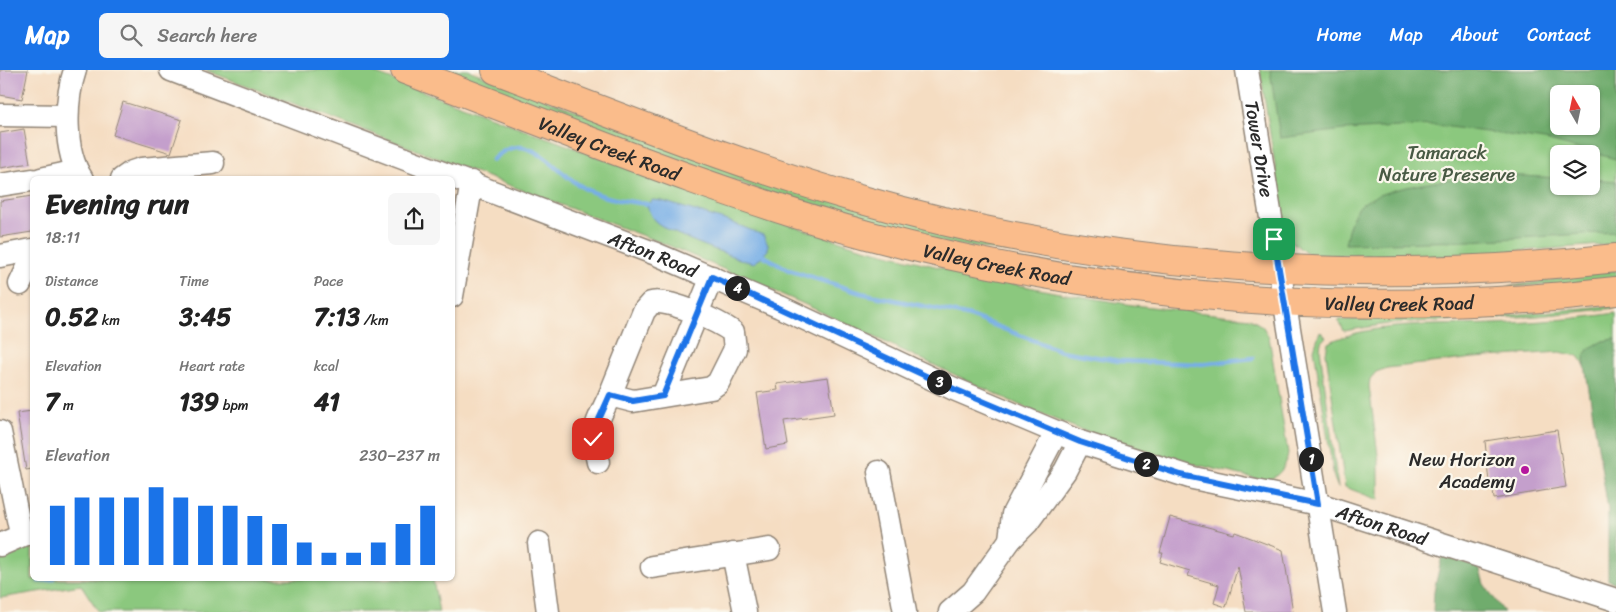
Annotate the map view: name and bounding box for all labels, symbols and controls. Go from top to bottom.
search box [99,13,449,58]
text: Map [25,14,69,56]
text: Search here [157,19,257,52]
text: Home [1317,19,1362,51]
text: Map [1390,19,1423,51]
text: About [1451,19,1499,51]
text: Contact [1527,19,1591,51]
icon: search [117,21,145,49]
north arrow [1550,85,1600,135]
map controls [1550,85,1600,195]
street label: Tower Drive [1235,98,1283,200]
street label: Valley Creek Road [534,107,687,191]
park label: Tamarack Nature Preserve [1379,136,1515,191]
button: layers [1550,145,1600,195]
text: Evening run [45,179,189,228]
button: share [388,193,440,245]
pin [1253,218,1295,260]
street label: Afton Road [602,221,704,287]
text: 18:11 [45,223,80,252]
icon: arrive [1260,225,1288,253]
street label: Valley Creek Road [920,234,1075,296]
text: Distance [45,269,98,294]
text: Time [179,269,209,294]
text: Pace [314,269,343,294]
pin: 4 [724,276,750,300]
text: 4 [733,276,742,301]
street label: Valley Creek Road [1324,286,1476,321]
text: 0.52 [45,294,98,339]
text: 3:45 [179,294,232,339]
text: 7:13 [314,294,360,339]
text: km [98,308,120,333]
text: /km [360,308,389,333]
text: Elevation [45,354,102,379]
text: Heart rate [179,354,245,379]
text: kcal [314,354,339,379]
pin: 3 [926,370,952,394]
text: 3 [936,370,943,395]
text: 7 [45,379,59,424]
text: 139 [179,379,219,424]
text: 41 [314,379,340,424]
text: m [59,393,74,418]
text: bpm [219,393,249,418]
pin [572,418,614,460]
icon: check [579,425,607,453]
text: Elevation [45,441,110,470]
text: 230–237 m [359,441,440,470]
place label: New Horizon Academy [1409,443,1515,498]
pin: 1 [1298,446,1324,472]
text: 1 [1308,447,1315,472]
pin: 2 [1134,452,1158,476]
text: 2 [1142,452,1151,477]
marker: New Horizon Academy [1519,464,1531,476]
street label: Afton Road [1331,495,1433,555]

